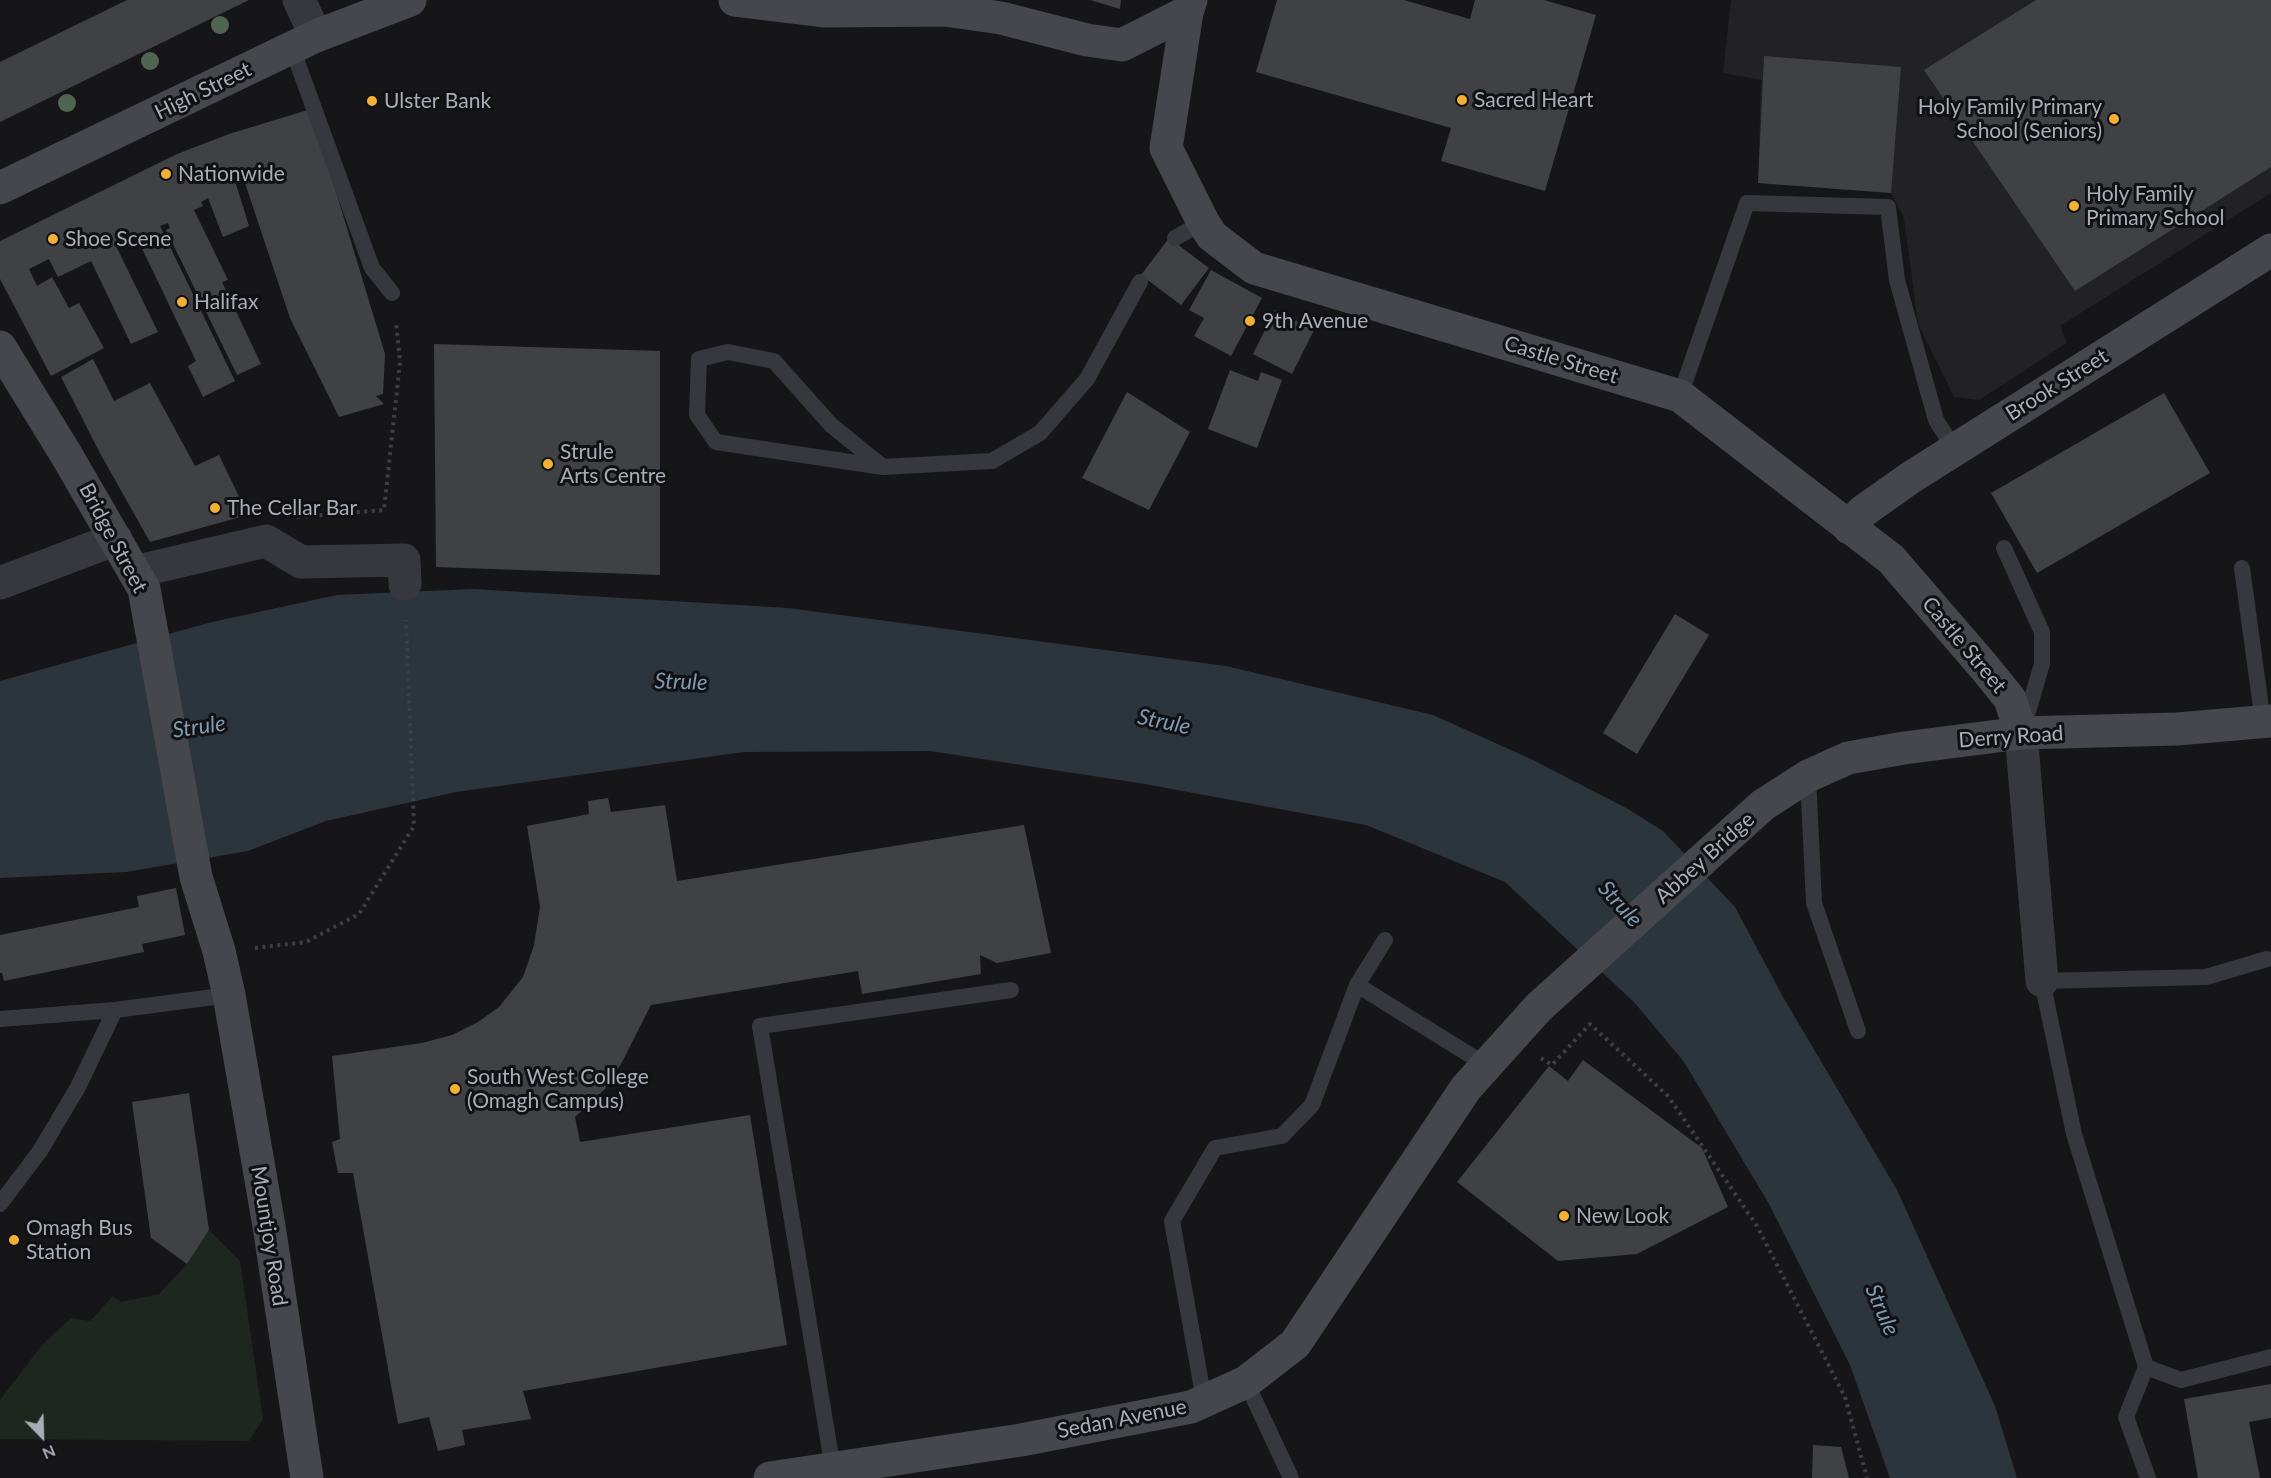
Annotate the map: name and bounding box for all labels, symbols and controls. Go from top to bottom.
street label: High Street [151,57,255,125]
place label: Sacred Heart [1474,87,1594,113]
place label: Ulster Bank [384,88,491,114]
marker: Sacred Heart [1455,93,1469,107]
marker: Ulster Bank [365,94,379,108]
place label: Holy Family Primary School (Seniors) [1918,94,2102,144]
marker: Holy Family Primary School (Seniors) [2107,112,2121,126]
place label: Nationwide [178,161,285,187]
marker: Nationwide [159,167,173,181]
place label: Holy Family Primary School [2086,181,2224,231]
marker: Holy Family Primary School [2067,199,2081,213]
place label: Shoe Scene [65,226,171,252]
marker: Shoe Scene [46,232,60,246]
place label: Halifax [194,289,258,315]
marker: Halifax [175,295,189,309]
place label: 9th Avenue [1262,308,1368,334]
marker: 9th Avenue [1243,314,1257,328]
street label: Castle Street [1501,331,1621,389]
street label: Brook Street [2001,344,2113,426]
place label: Strule Arts Centre [560,439,666,489]
marker: Strule Arts Centre [541,457,555,471]
street label: Bridge Street [74,479,152,597]
place label: The Cellar Bar [227,495,357,521]
marker: The Cellar Bar [208,501,222,515]
street label: Castle Street [1916,592,2012,698]
water label: Strule [654,668,708,696]
water label: Strule [1135,704,1193,740]
water label: Strule [171,710,227,744]
street label: Derry Road [1958,721,2064,753]
street label: Abbey Bridge [1650,807,1760,909]
water label: Strule [1592,875,1648,933]
place label: South West College (Omagh Campus) [467,1064,649,1114]
marker: South West College (Omagh Campus) [448,1082,462,1096]
street label: Mountjoy Road [246,1164,292,1308]
place label: New Look [1576,1203,1669,1229]
marker: New Look [1557,1209,1571,1223]
place label: Omagh Bus Station [26,1215,132,1265]
marker: Omagh Bus Station [7,1233,21,1247]
water label: Strule [1859,1280,1905,1340]
street label: Sedan Avenue [1055,1394,1189,1444]
north arrow [12,1406,72,1466]
text: N [40,1442,59,1464]

